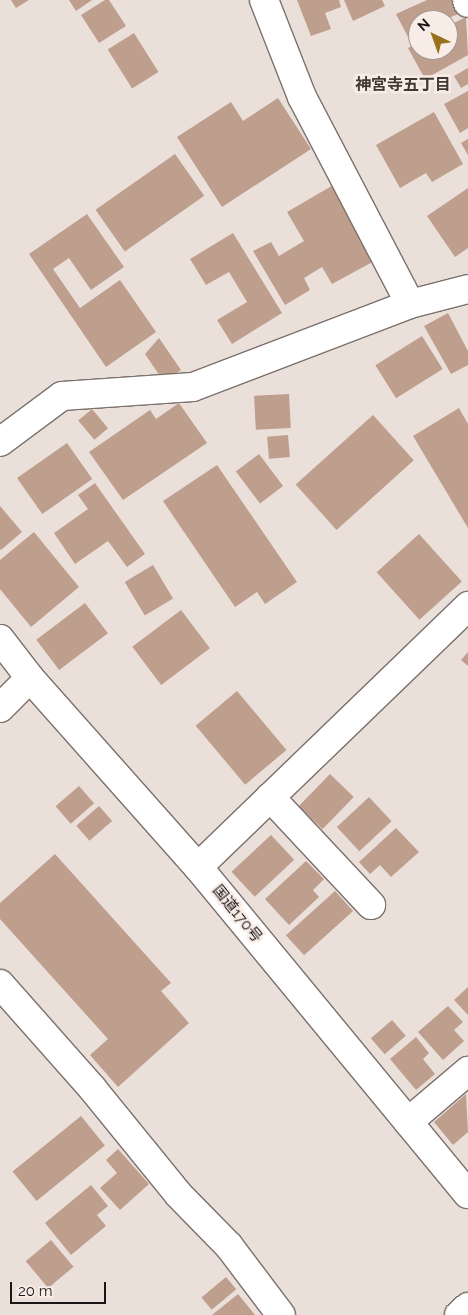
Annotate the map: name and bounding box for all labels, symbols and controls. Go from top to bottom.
north arrow [408,10,458,60]
text: N [414,15,433,34]
district label: 神宮寺五丁目 [355,75,451,95]
street label: 国道170号 [208,882,266,946]
scale bar [12,1272,109,1304]
text: 20 m [18,1282,53,1300]

